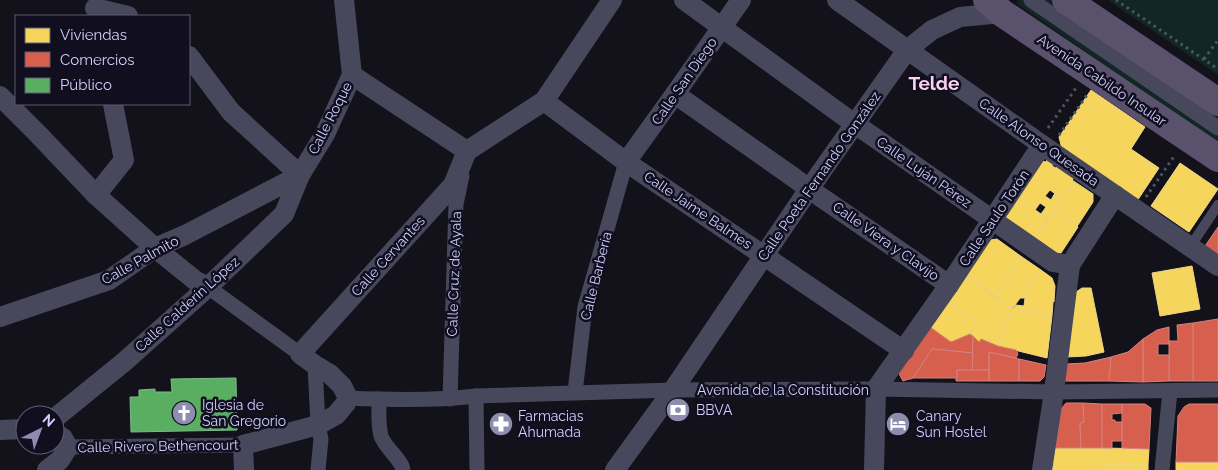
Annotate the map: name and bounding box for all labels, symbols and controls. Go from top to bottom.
legend [15,15,190,105]
text: Viviendas [60,26,127,44]
street label: Avenida Cabildo Insular [1035,31,1170,129]
street label: Calle San Diego [648,34,720,128]
text: Comercios [60,51,135,69]
district label: Telde [909,72,959,94]
text: Público [60,76,112,94]
street label: Calle Roque [305,79,355,157]
street label: Calle Poeta Fernando González [754,88,884,264]
street label: Calle Alonso Quesada [976,95,1102,189]
street label: Calle Luján Pérez [874,133,975,211]
street label: Calle Saulo Torón [956,167,1032,269]
street label: Calle Jaime Balmes [641,168,755,252]
street label: Calle Viera y Clavijo [830,198,942,284]
street label: Calle Cruz de Ayala [444,211,464,337]
street label: Calle Cervantes [348,213,428,299]
street label: Calle Barbería [577,230,615,322]
street label: Calle Palmito [99,232,181,288]
street label: Calle Calderín López [132,253,242,355]
street label: Avenida de la Constitución [697,382,869,398]
place label: Iglesia de San Gregorio [202,397,286,429]
bank icon: BBVA [665,397,691,423]
church icon: Iglesia de San Gregorio [171,400,197,426]
place label: BBVA [696,402,733,418]
north arrow [15,405,65,455]
place label: Farmacias Ahumada [518,408,584,440]
place label: Canary Sun Hostel [916,408,987,440]
text: N [39,411,58,430]
pharmacy icon: Farmacias Ahumada [488,411,514,437]
hotel icon: Canary Sun Hostel [885,411,911,437]
street label: Calle Rivero Bethencourt [77,437,239,455]

